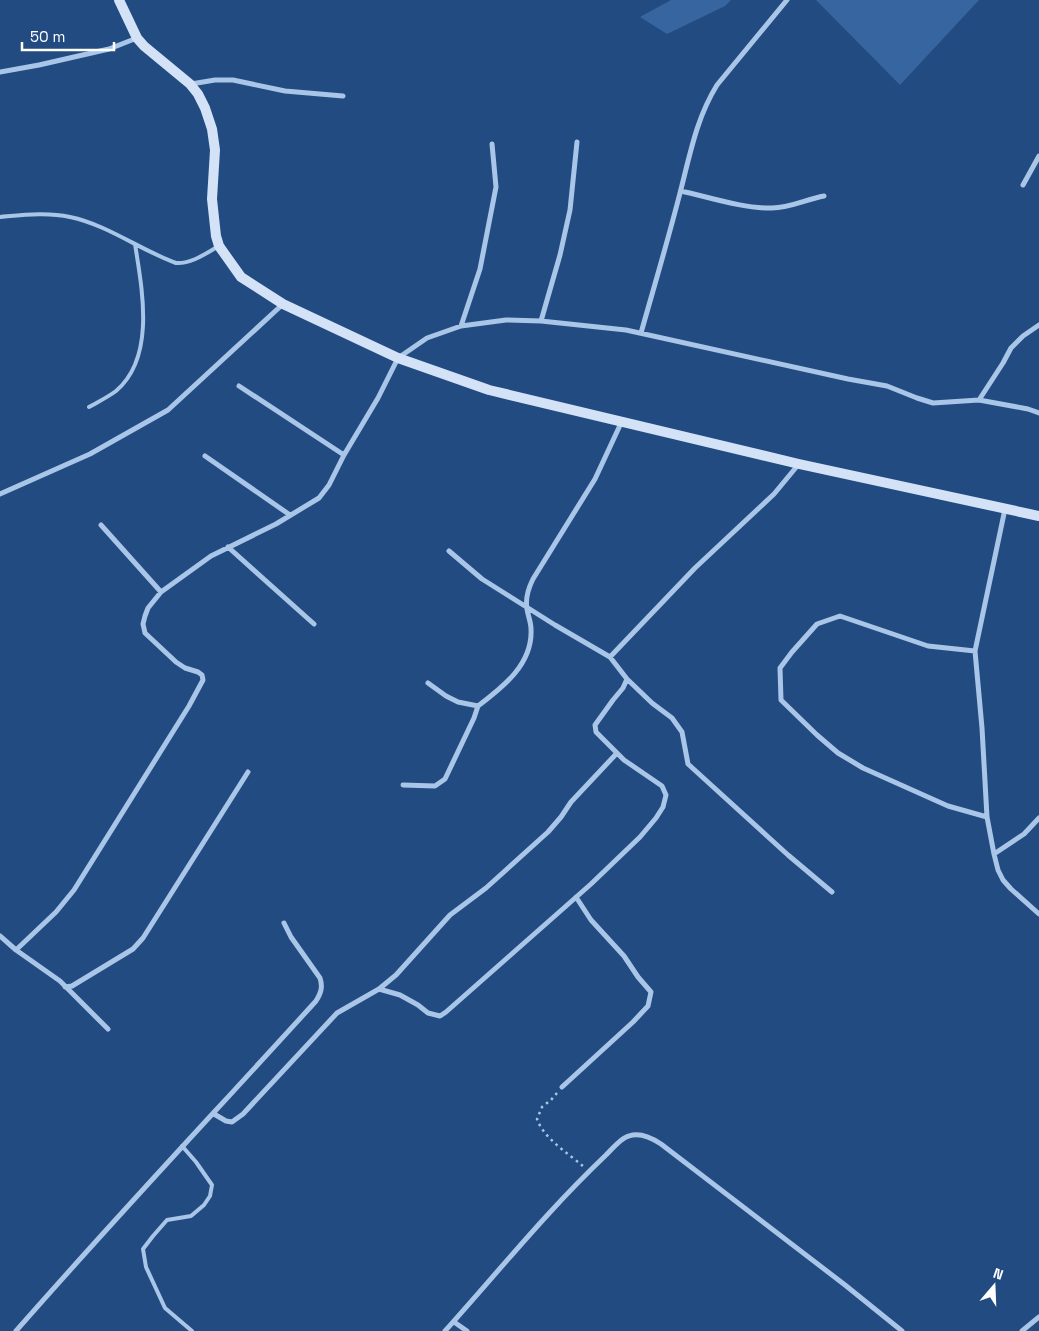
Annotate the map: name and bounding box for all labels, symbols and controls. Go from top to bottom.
scale bar [22,20,115,52]
text: 50 m [30,27,65,46]
north arrow [969,1261,1019,1311]
text: N [991,1264,1006,1284]

